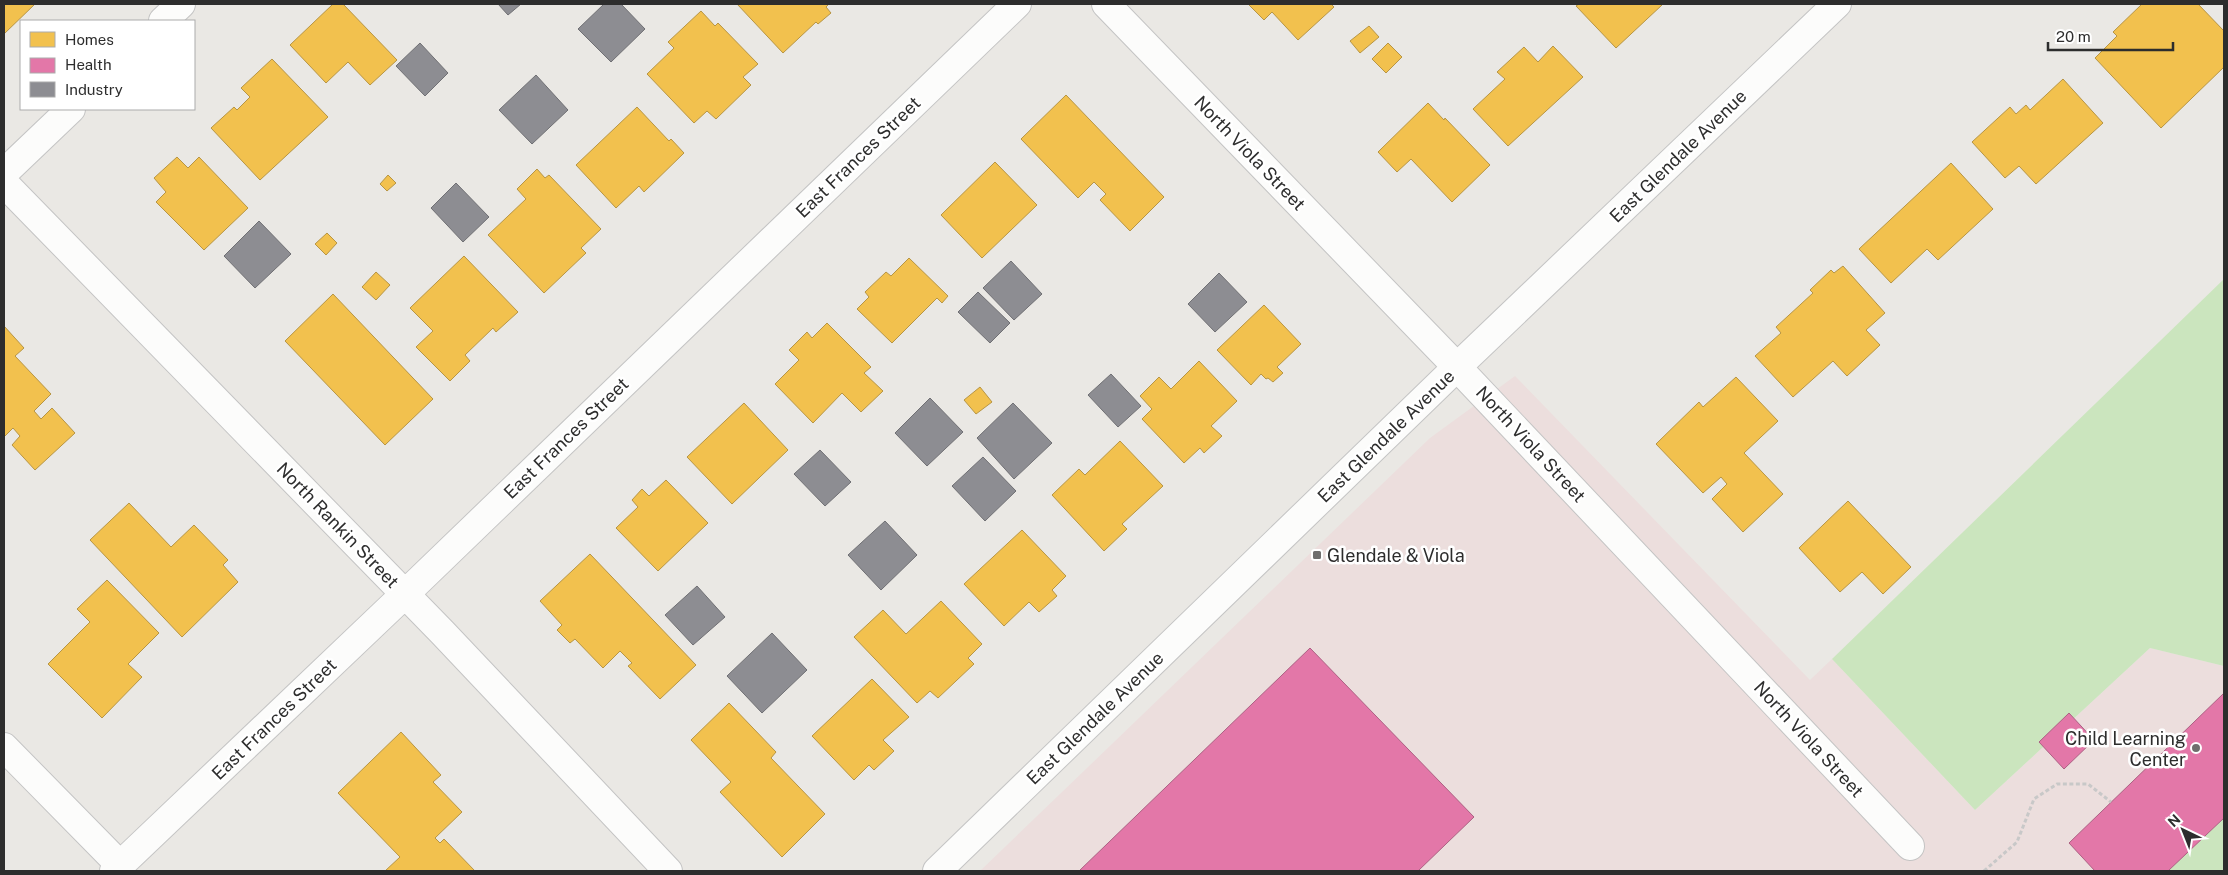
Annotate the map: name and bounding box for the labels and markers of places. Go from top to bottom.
place label: Glendale & Viola [1327,545,1465,566]
marker: Glendale & Viola [1311,549,1323,561]
place label: Child Learning Center [2065,728,2186,770]
marker: Child Learning Center [2190,742,2202,754]

